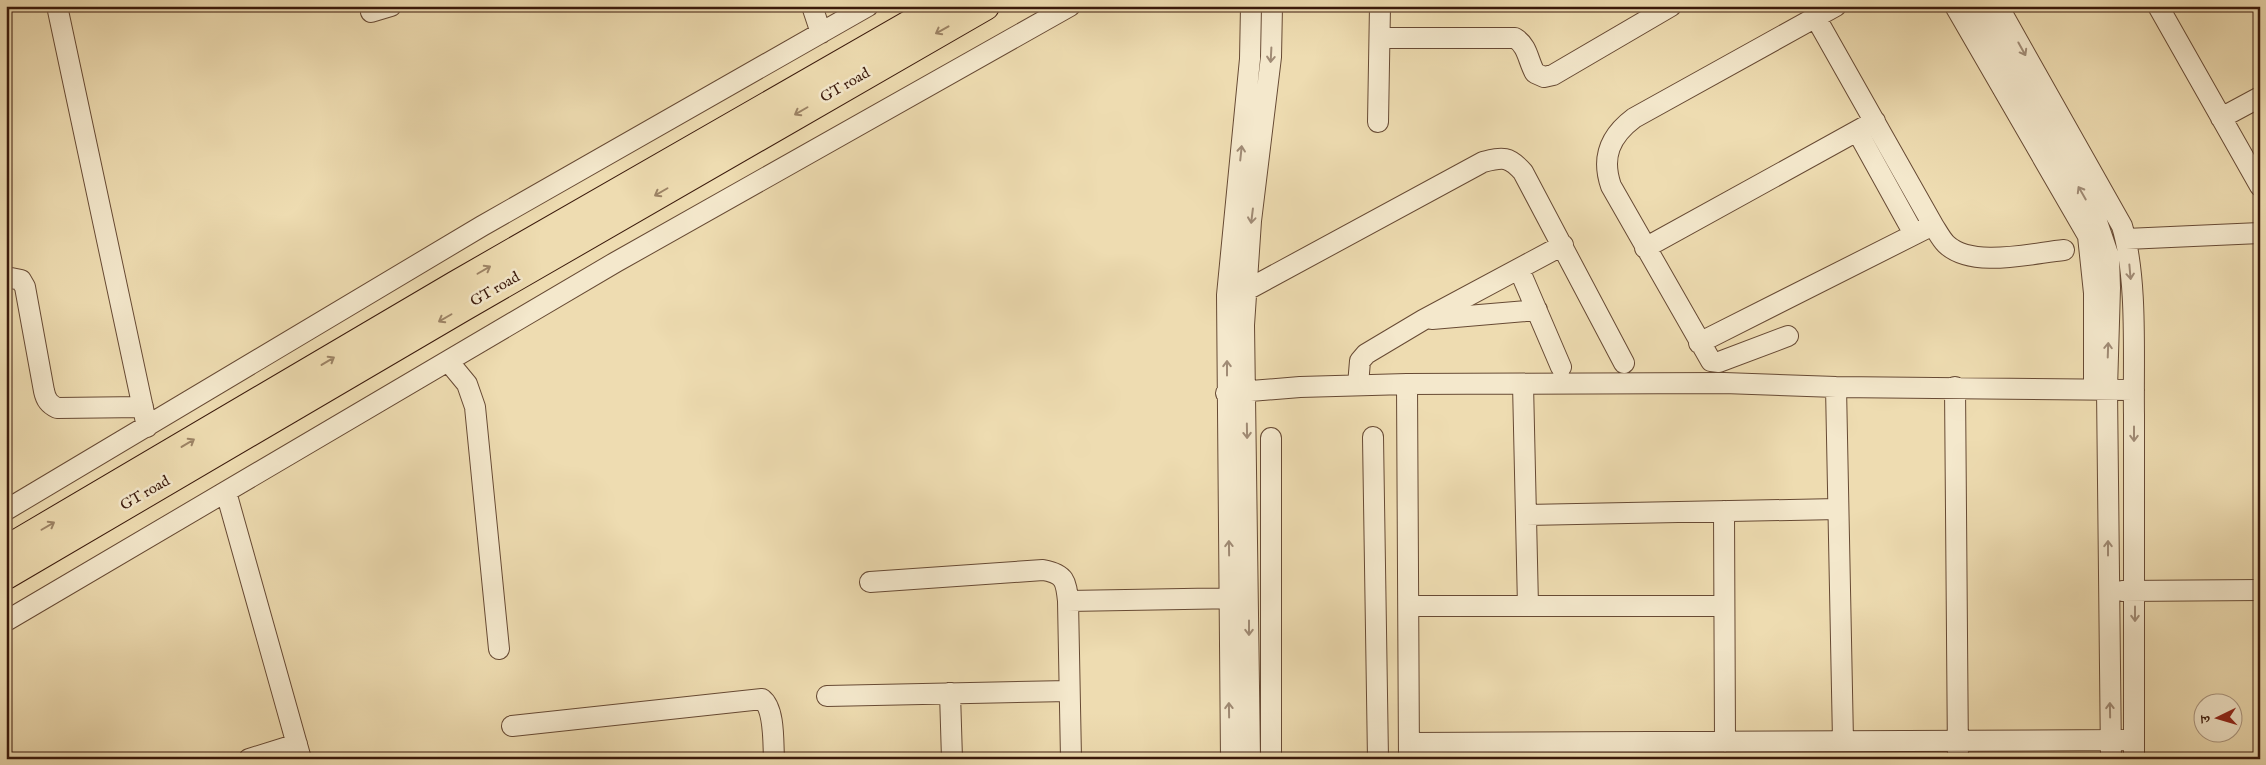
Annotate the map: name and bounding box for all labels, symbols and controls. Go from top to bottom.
one-way arrow [935,25,950,35]
one-way arrow [2017,41,2027,56]
one-way arrow [1266,46,1276,63]
street label: GT road [817,63,874,107]
one-way arrow [795,106,809,116]
one-way arrow [1236,146,1246,162]
one-way arrow [2077,187,2087,201]
one-way arrow [654,188,668,198]
one-way arrow [1247,208,1257,224]
one-way arrow [2125,263,2134,279]
one-way arrow [476,264,490,274]
street label: GT road [467,267,524,311]
one-way arrow [438,313,452,323]
one-way arrow [2103,342,2113,358]
one-way arrow [321,355,335,365]
one-way arrow [1222,360,1232,376]
one-way arrow [1242,422,1252,439]
one-way arrow [2129,426,2139,442]
one-way arrow [181,438,195,448]
street label: GT road [117,471,174,515]
one-way arrow [41,520,55,530]
one-way arrow [1224,540,1233,556]
one-way arrow [2103,540,2113,556]
one-way arrow [2130,606,2140,622]
one-way arrow [1244,620,1254,636]
north arrow [2194,692,2244,742]
one-way arrow [1224,702,1234,718]
one-way arrow [2105,702,2115,718]
text: उ [2197,714,2215,724]

